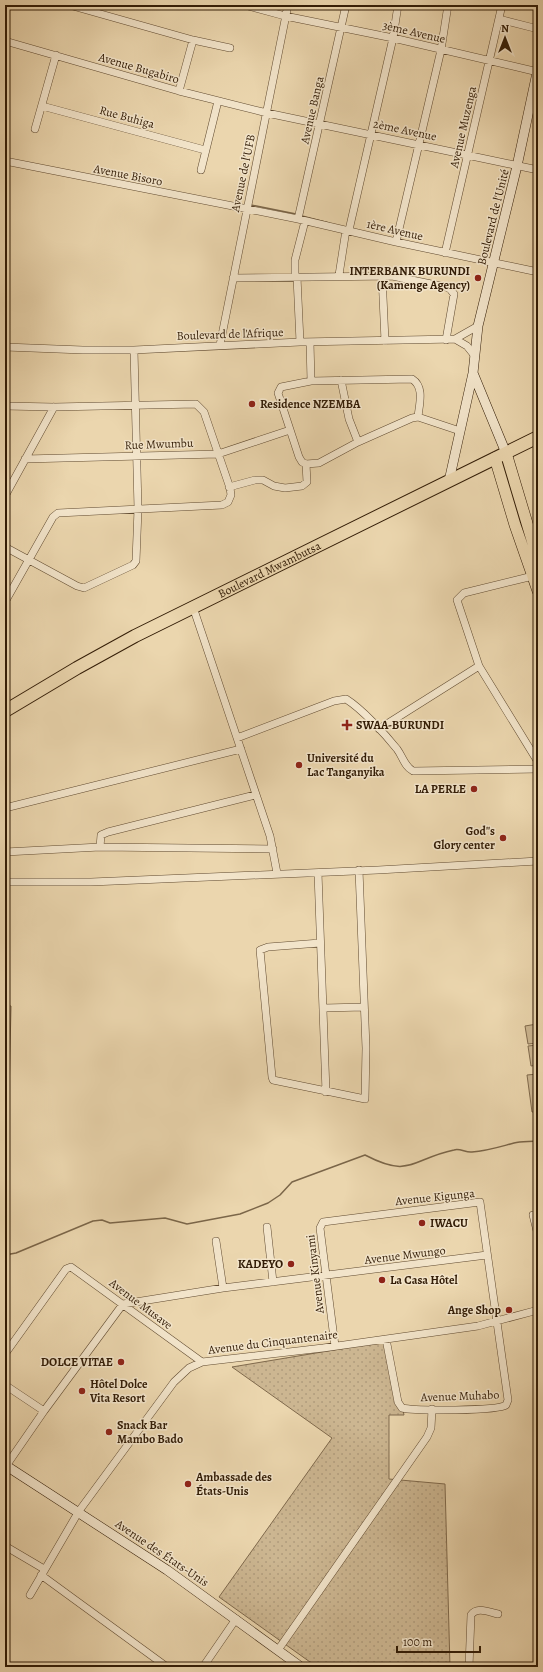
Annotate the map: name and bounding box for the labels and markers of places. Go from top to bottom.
place label: INTERBANK BURUNDI (Kamenge Agency) [349,263,470,293]
marker: INTERBANK BURUNDI (Kamenge Agency) [473,273,483,283]
place label: Residence NZEMBA [260,396,361,412]
marker: Residence NZEMBA [247,399,257,409]
place label: SWAA-BURUNDI [356,717,444,733]
marker: SWAA-BURUNDI [341,719,353,731]
place label: Université du Lac Tanganyika [307,750,385,780]
marker: Université du Lac Tanganyika [294,760,304,770]
place label: LA PERLE [415,781,466,797]
marker: LA PERLE [469,784,479,794]
place label: God''s Glory center [433,823,495,853]
marker: God''s Glory center [498,833,508,843]
place label: IWACU [430,1215,468,1231]
marker: IWACU [417,1218,427,1228]
place label: KADEYO [238,1256,283,1272]
marker: KADEYO [286,1259,296,1269]
place label: La Casa Hôtel [390,1272,458,1288]
marker: La Casa Hôtel [377,1275,387,1285]
place label: Ange Shop [447,1302,502,1318]
marker: Ange Shop [504,1305,514,1315]
place label: DOLCE VITAE [41,1354,113,1370]
marker: DOLCE VITAE [116,1357,126,1367]
place label: Hôtel Dolce Vita Resort [89,1376,148,1406]
marker: Hôtel Dolce Vita Resort [77,1386,87,1396]
place label: Snack Bar Mambo Bado [117,1417,183,1447]
marker: Snack Bar Mambo Bado [104,1427,114,1437]
place label: Ambassade des États-Unis [195,1469,272,1499]
marker: Ambassade des États-Unis [183,1479,193,1489]

